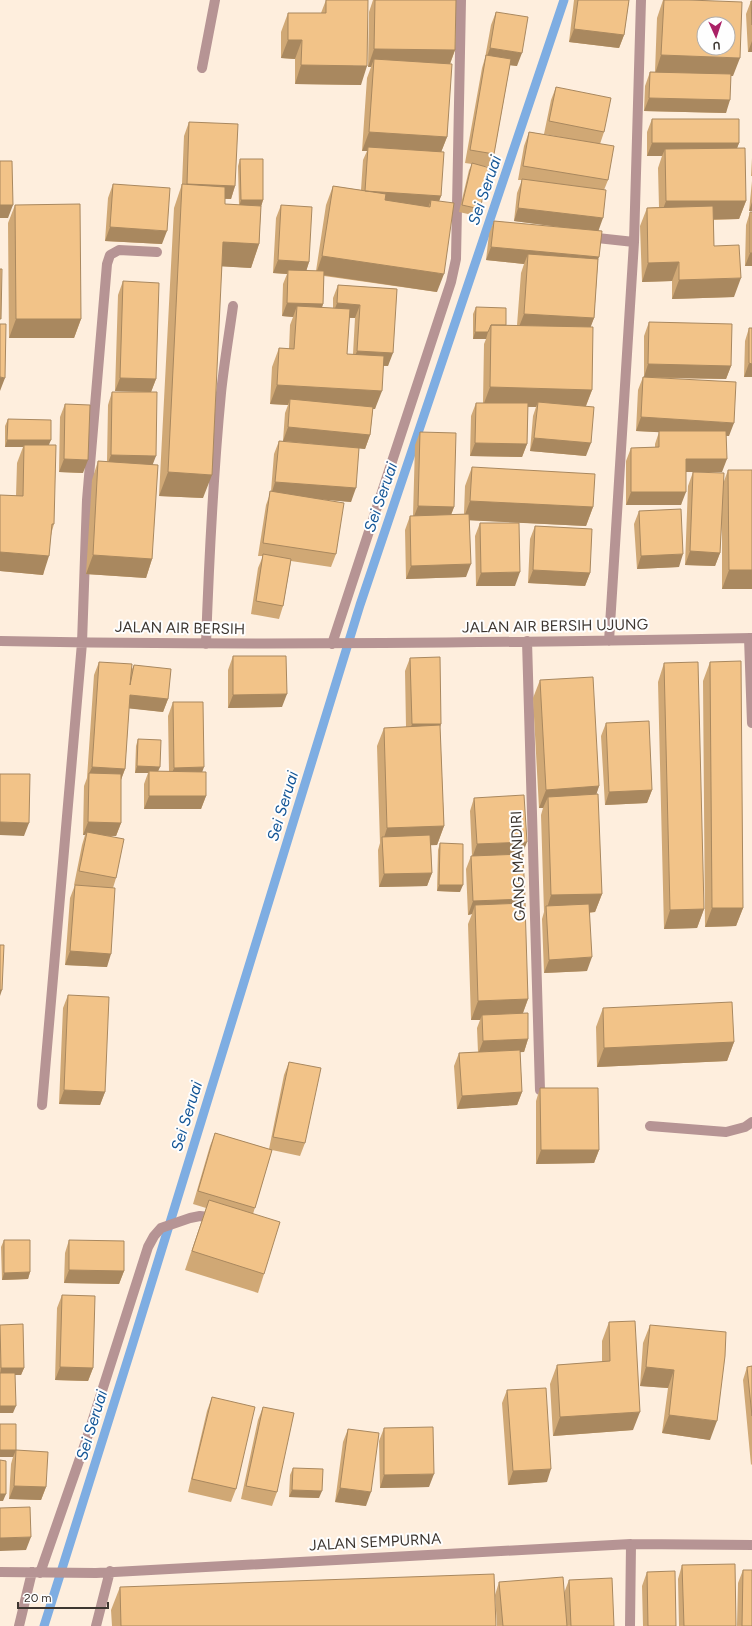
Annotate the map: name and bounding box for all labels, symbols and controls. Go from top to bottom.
north arrow [696,16,736,56]
text: U [712,39,721,52]
water label: Sei Seruai [464,153,505,227]
water label: Sei Seruai [360,460,401,534]
street label: JALAN AIR BERSIH UJUNG [462,615,648,637]
street label: JALAN AIR BERSIH [115,618,245,638]
water label: Sei Seruai [263,769,302,844]
street label: GANG MANDIRI [507,810,529,922]
water label: Sei Seruai [167,1079,206,1154]
water label: Sei Seruai [72,1388,111,1463]
street label: JALAN SEMPURNA [308,1530,442,1554]
scale bar [18,1584,108,1610]
text: 20 m [24,1591,52,1605]

